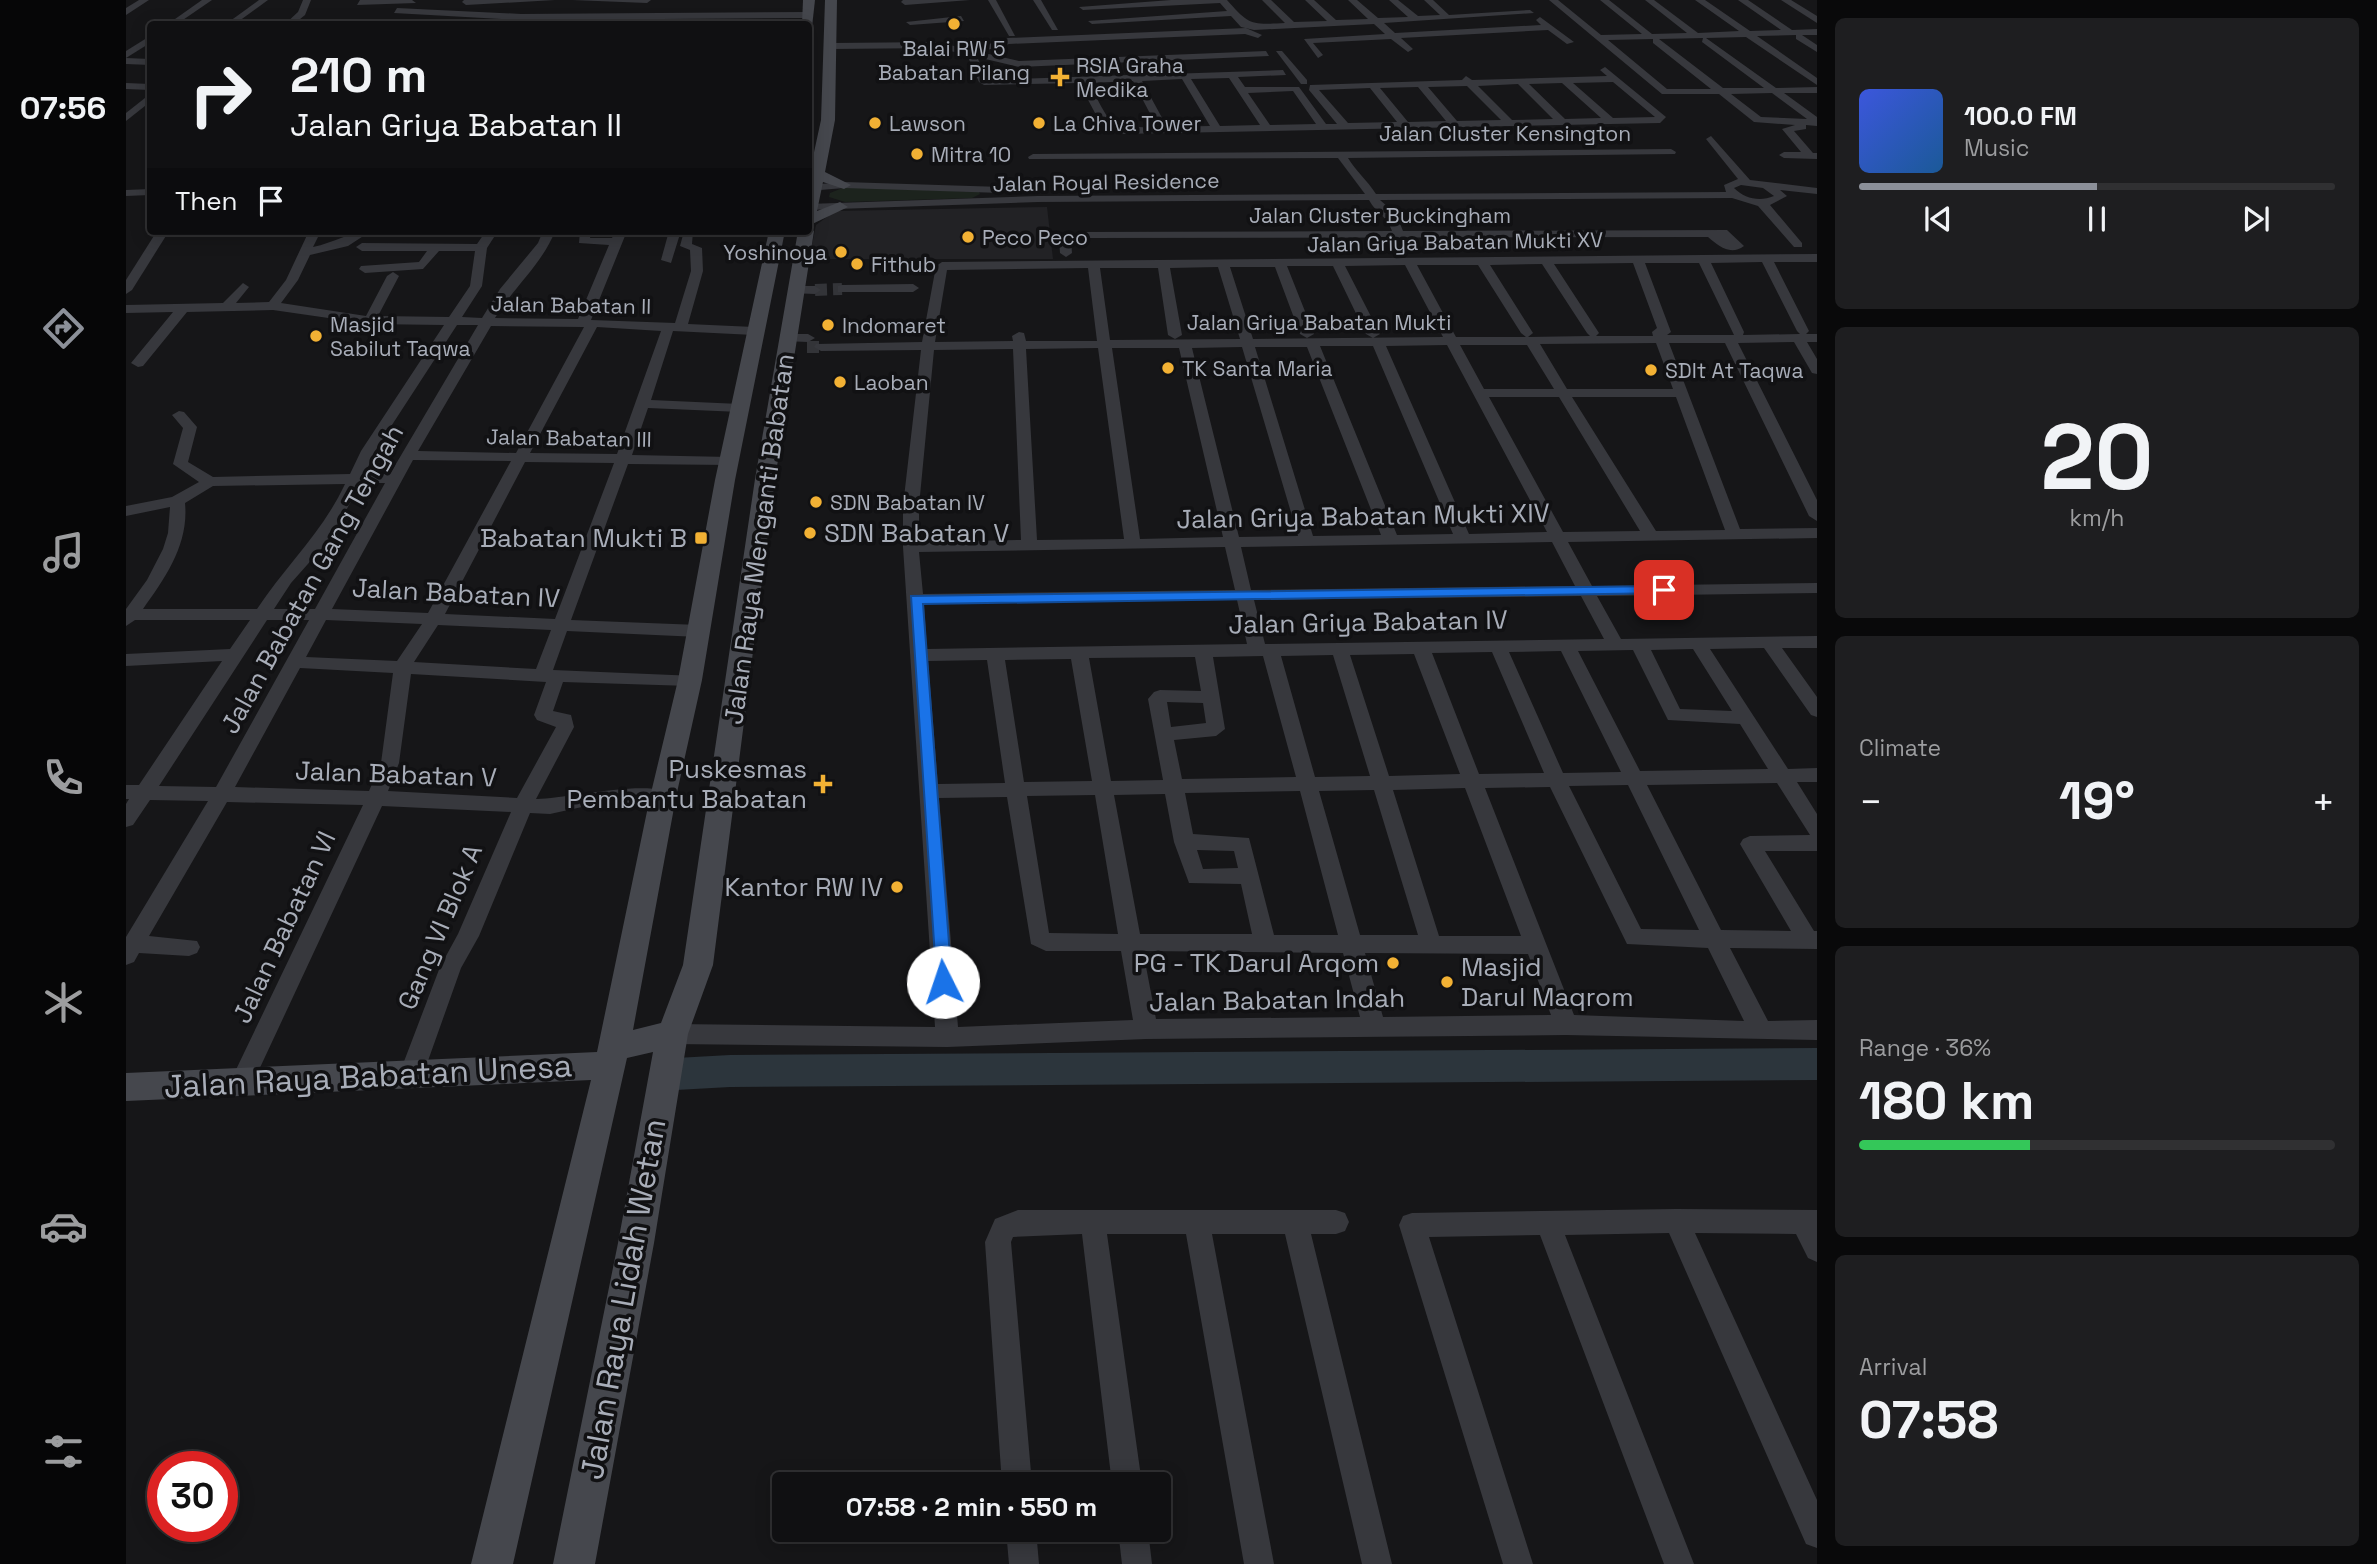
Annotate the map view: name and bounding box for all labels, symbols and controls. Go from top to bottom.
marker: Balai RW 5 Babatan Pilang [946,16,962,32]
place label: Balai RW 5 Babatan Pilang [878,35,1030,86]
text: 210 m [290,44,427,106]
icon: right [175,49,266,140]
place label: RSIA Graha Medika [1076,52,1184,103]
marker: RSIA Graha Medika [1050,67,1070,87]
text: 07:56 [20,88,106,128]
text: 100.0 FM [1964,99,2077,133]
text: Jalan Griya Babatan II [290,105,622,145]
place label: Lawson [889,110,966,137]
place label: La Chiva Tower [1053,110,1201,137]
marker: Lawson [867,115,883,131]
marker: La Chiva Tower [1031,115,1047,131]
street label: Jalan Cluster Kensington [1379,120,1631,147]
text: Music [1964,133,2029,163]
place label: Mitra 10 [931,141,1011,168]
marker: Mitra 10 [909,146,925,162]
street label: Jalan Royal Residence [992,167,1220,197]
icon: arrive [252,182,290,220]
text: Then [175,184,238,218]
icon: previous [1919,200,1957,238]
icon: pause [2078,200,2116,238]
icon: next [2237,200,2275,238]
street label: Jalan Cluster Buckingham [1249,202,1511,229]
place label: Peco Peco [982,224,1088,251]
street label: Jalan Griya Babatan Mukti XV [1307,226,1603,258]
marker: Peco Peco [960,229,976,245]
place label: Yoshinoya [723,239,827,266]
marker: Yoshinoya [833,244,849,260]
place label: Fithub [871,251,936,278]
marker: Fithub [849,256,865,272]
street label: Jalan Babatan II [490,290,652,320]
icon: directions [39,304,88,353]
street label: Jalan Griya Babatan Mukti [1187,309,1451,336]
place label: Masjid Sabilut Taqwa [330,311,471,362]
place label: Indomaret [842,312,946,339]
marker: Indomaret [820,317,836,333]
marker: Masjid Sabilut Taqwa [308,328,324,344]
street label: Jalan Raya Menganti Babatan [716,351,802,727]
place label: TK Santa Maria [1182,355,1333,382]
place label: SDIt At Taqwa [1665,357,1804,384]
marker: TK Santa Maria [1160,360,1176,376]
marker: SDIt At Taqwa [1643,362,1659,378]
place label: Laoban [854,369,929,396]
marker: Laoban [832,374,848,390]
text: 20 [2040,399,2154,516]
street label: Jalan Babatan Gang Tengah [213,418,411,740]
street label: Jalan Babatan III [486,423,652,453]
place label: SDN Babatan IV [830,489,985,516]
marker: SDN Babatan IV [808,494,824,510]
street label: Jalan Griya Babatan Mukti XIV [1176,496,1550,536]
text: km/h [2070,503,2124,533]
place label: SDN Babatan V [824,516,1009,550]
place label: Babatan Mukti B [480,521,687,555]
marker: SDN Babatan V [802,525,818,541]
icon: music [39,528,88,577]
marker: Babatan Mukti B [693,530,709,546]
pin [1634,560,1694,620]
street label: Jalan Babatan IV [351,571,561,615]
icon: arrive [1645,571,1683,609]
street label: Jalan Griya Babatan IV [1228,603,1508,641]
text: Climate [1859,733,1941,763]
place label: Puskesmas Pembantu Babatan [566,752,807,816]
icon: phone [39,753,88,802]
street label: Jalan Babatan V [295,753,497,795]
text: 19° [2059,768,2135,834]
marker: Puskesmas Pembantu Babatan [813,774,833,794]
text: − [1859,778,1883,826]
text: + [2311,778,2335,826]
street label: Jalan Babatan VI [225,825,343,1029]
street label: Gang VI Blok A [390,839,490,1015]
place label: Kantor RW IV [724,870,883,904]
marker: Kantor RW IV [889,879,905,895]
position arrow [906,945,980,1019]
place label: PG - TK Darul Arqom [1134,946,1379,980]
place label: Masjid Darul Maqrom [1461,950,1634,1014]
marker: PG - TK Darul Arqom [1385,955,1401,971]
marker: Masjid Darul Maqrom [1439,974,1455,990]
icon: climate [39,978,88,1027]
street label: Jalan Babatan Indah [1149,981,1405,1019]
text: Range · 36% [1859,1033,1991,1063]
street label: Jalan Raya Babatan Unesa [163,1045,573,1107]
text: 180 km [1859,1068,2034,1134]
street label: Jalan Raya Lidah Wetan [572,1116,674,1482]
icon: car [39,1202,88,1251]
text: Arrival [1859,1352,1927,1382]
text: 07:58 [1859,1387,1998,1453]
icon: filters [39,1427,88,1476]
speed limit sign: 30 [147,1451,238,1542]
text: 07:58 · 2 min · 550 m [846,1490,1097,1524]

